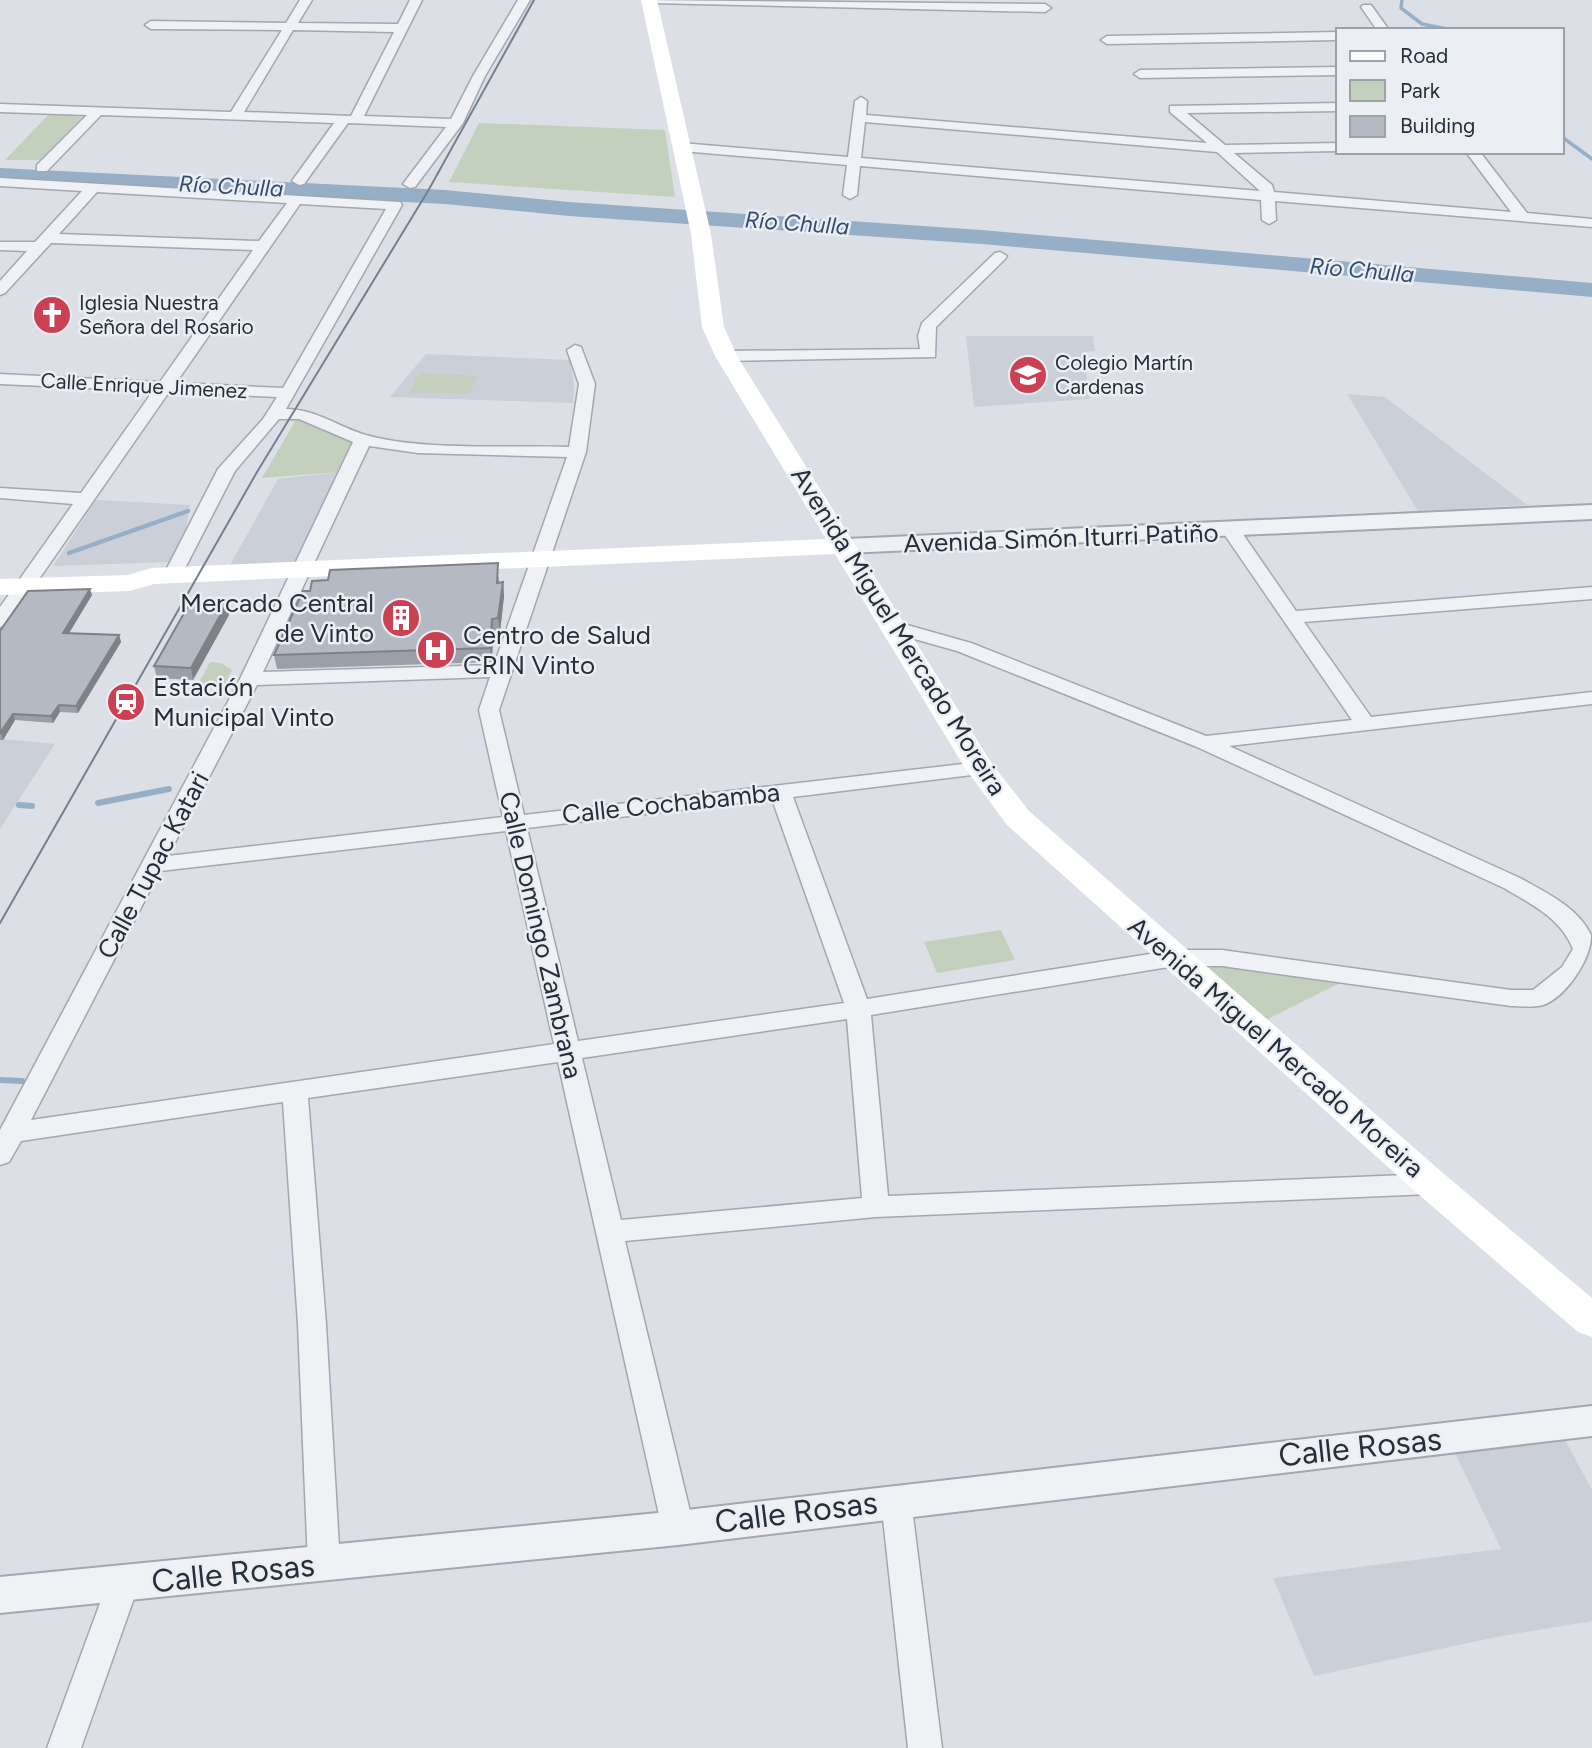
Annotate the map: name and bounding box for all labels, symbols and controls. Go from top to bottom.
legend [1336,28,1564,154]
text: Road [1400,43,1448,68]
text: Park [1400,78,1441,103]
text: Building [1400,113,1475,138]
water label: Río Chulla [178,169,284,203]
water label: Río Chulla [744,205,850,241]
water label: Río Chulla [1309,251,1415,289]
place label: Iglesia Nuestra Señora del Rosario [79,290,254,339]
church icon: Iglesia Nuestra Señora del Rosario [31,294,73,336]
place label: Colegio Martín Cardenas [1055,350,1193,399]
school or university icon: Colegio Martín Cardenas [1007,354,1049,396]
street label: Calle Enrique Jimenez [40,368,248,403]
street label: Avenida Miguel Mercado Moreira [784,461,1014,801]
street label: Avenida Simón Iturri Patiño [903,517,1219,559]
place label: Mercado Central de Vinto [180,587,374,649]
building icon: Mercado Central de Vinto [380,597,422,639]
place label: Centro de Salud CRIN Vinto [463,619,651,681]
hospital icon: Centro de Salud CRIN Vinto [415,629,457,671]
place label: Estación Municipal Vinto [153,671,334,733]
station icon: Estación Municipal Vinto [105,681,147,723]
street label: Calle Tupac Katari [90,766,216,964]
street label: Calle Cochabamba [561,776,781,830]
street label: Calle Domingo Zambrana [492,788,590,1082]
street label: Avenida Miguel Mercado Moreira [1122,910,1430,1184]
street label: Calle Rosas [1277,1420,1443,1474]
street label: Calle Rosas [712,1483,880,1541]
street label: Calle Rosas [150,1546,316,1600]

